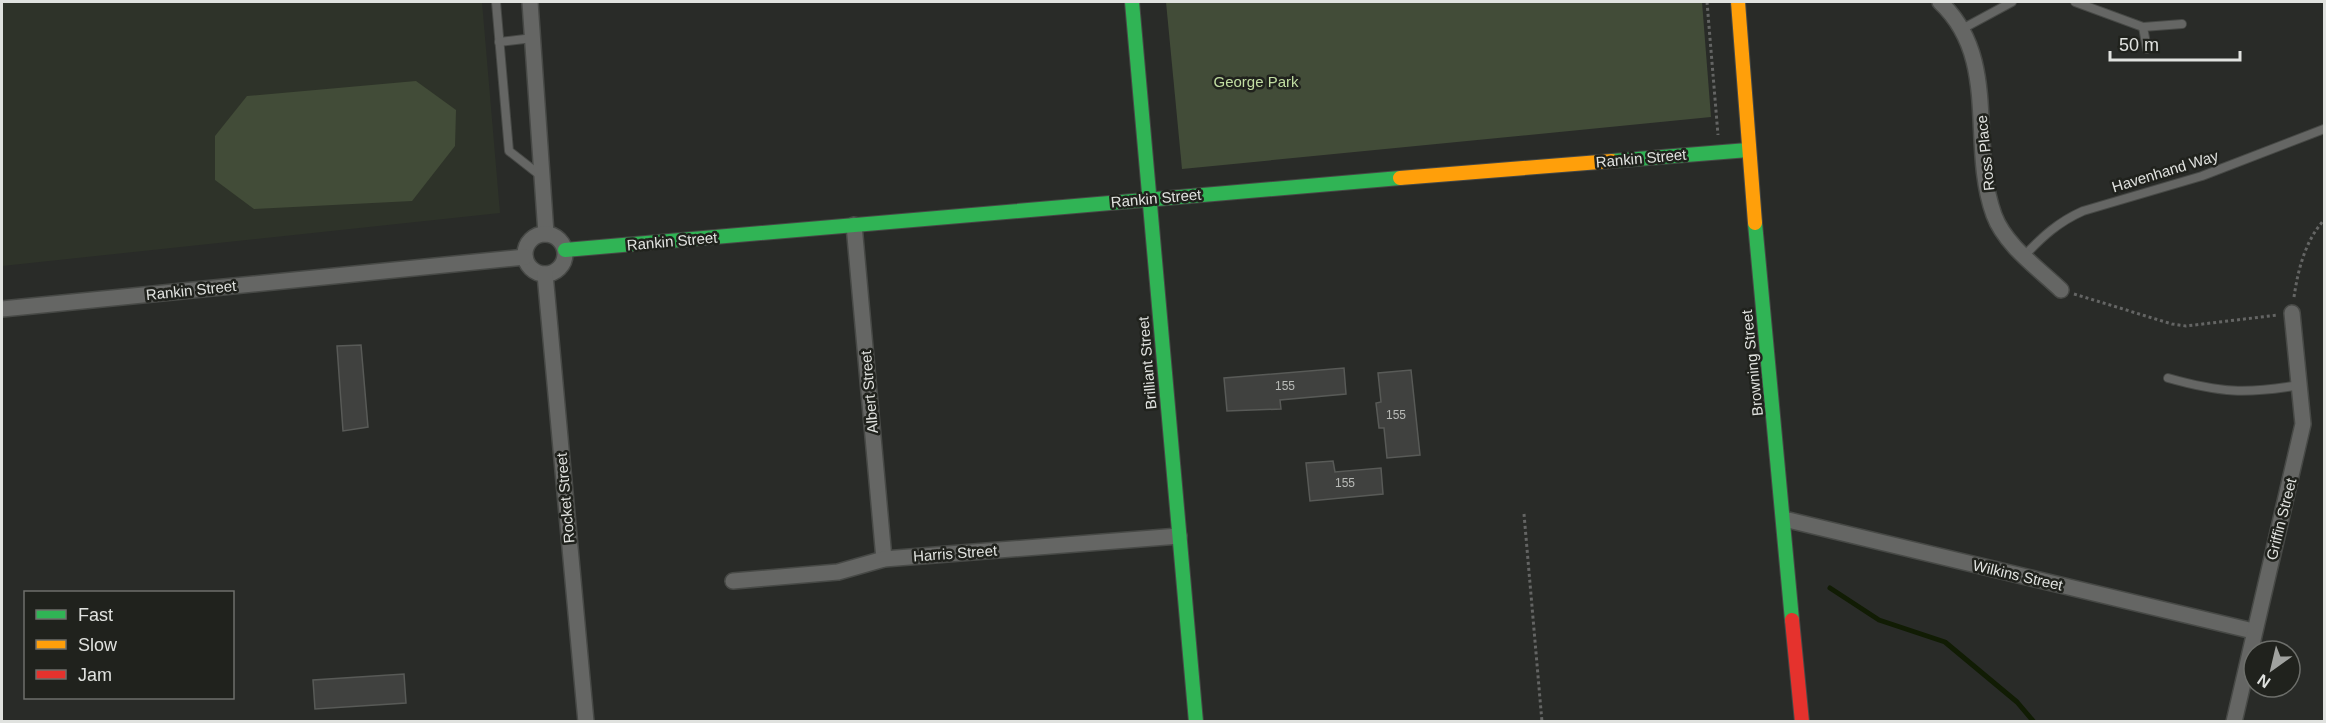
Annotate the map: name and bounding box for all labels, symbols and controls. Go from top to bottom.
scale bar [2110,24,2240,62]
text: 50 m [2119,35,2159,55]
park label: George Park [1213,73,1299,90]
street label: Ross Place [1973,114,1997,192]
street label: Rankin Street [1595,145,1688,170]
street label: Havenhand Way [2110,147,2221,195]
street label: Rankin Street [1110,185,1203,210]
street label: Rankin Street [626,228,719,253]
street label: Rankin Street [145,277,238,303]
street label: Browning Street [1738,308,1766,417]
street label: Brilliant Street [1134,315,1160,410]
street label: Albert Street [857,349,881,434]
house number: 155 [1275,379,1295,393]
house number: 155 [1386,408,1406,422]
street label: Rocket Street [552,451,577,544]
street label: Griffin Street [2263,475,2300,562]
house number: 155 [1335,476,1355,490]
street label: Harris Street [912,542,998,564]
street label: Wilkins Street [1971,556,2065,594]
legend [24,591,234,699]
text: Fast [78,605,113,625]
text: Slow [78,635,118,655]
north arrow [2242,639,2302,699]
text: Jam [78,665,112,685]
text: N [2254,671,2273,691]

